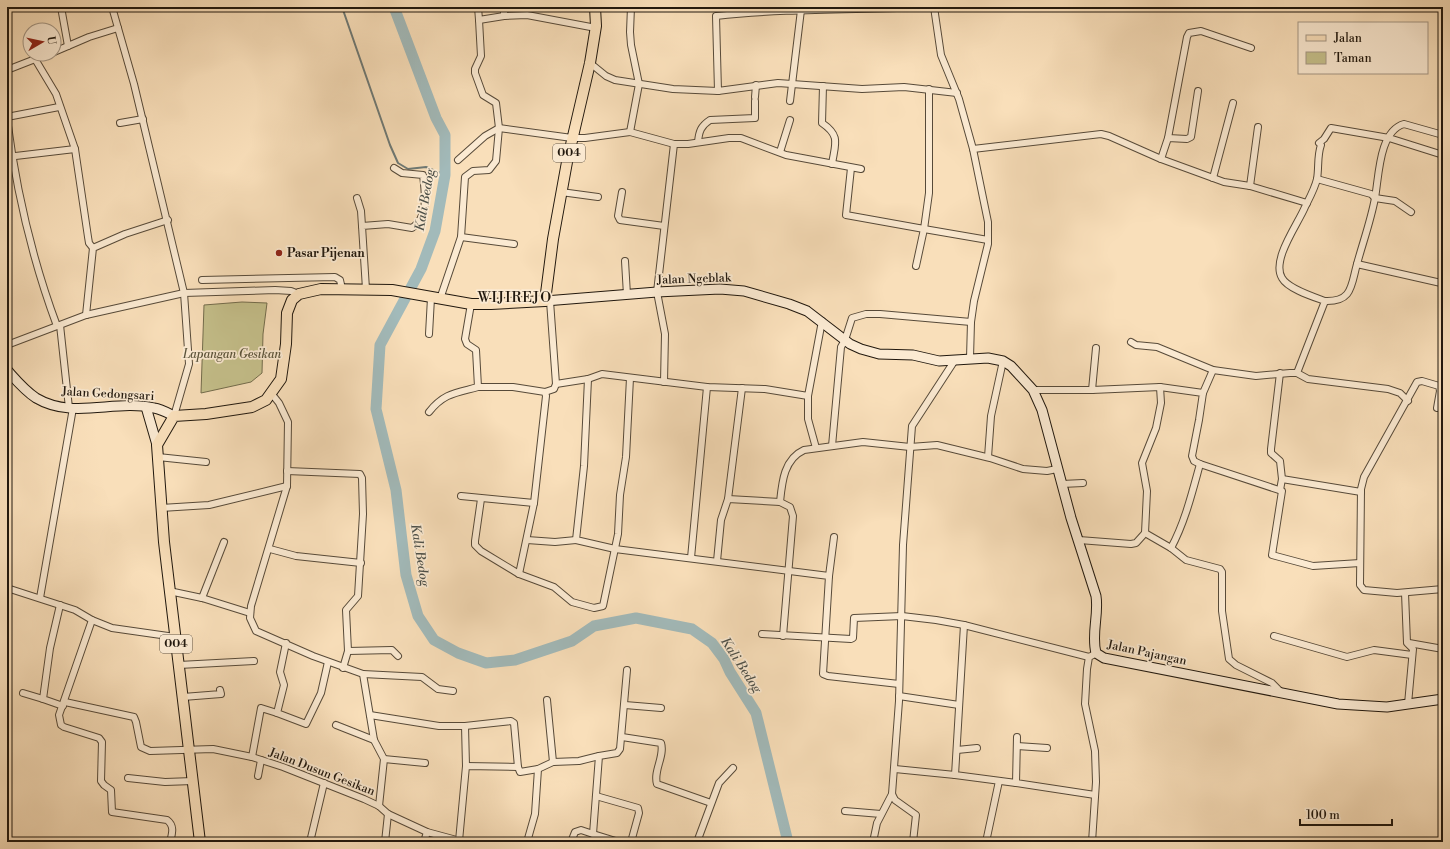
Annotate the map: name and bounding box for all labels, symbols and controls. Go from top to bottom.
north arrow [22,22,62,62]
legend [1298,22,1428,74]
text: Jalan [1333,31,1362,46]
text: U [43,35,59,46]
text: Taman [1334,51,1372,66]
road number: 004 [553,144,585,162]
water label: Kali Bedog [412,166,439,233]
place label: Pasar Pijenan [287,246,365,261]
marker: Pasar Pijenan [274,248,284,258]
street label: Jalan Ngeblak [656,270,732,288]
district label: WIJIREJO [477,289,552,307]
park label: Lapangan Gesikan [182,347,281,362]
street label: Jalan Gedongsari [60,384,155,404]
water label: Kali Bedog [407,523,433,589]
water label: Kali Bedog [717,634,766,697]
road number: 004 [160,635,192,653]
street label: Jalan Pajangan [1105,637,1188,669]
street label: Jalan Dusun Gesikan [266,745,377,799]
scale bar [1300,801,1392,827]
text: 100 m [1306,808,1340,823]

